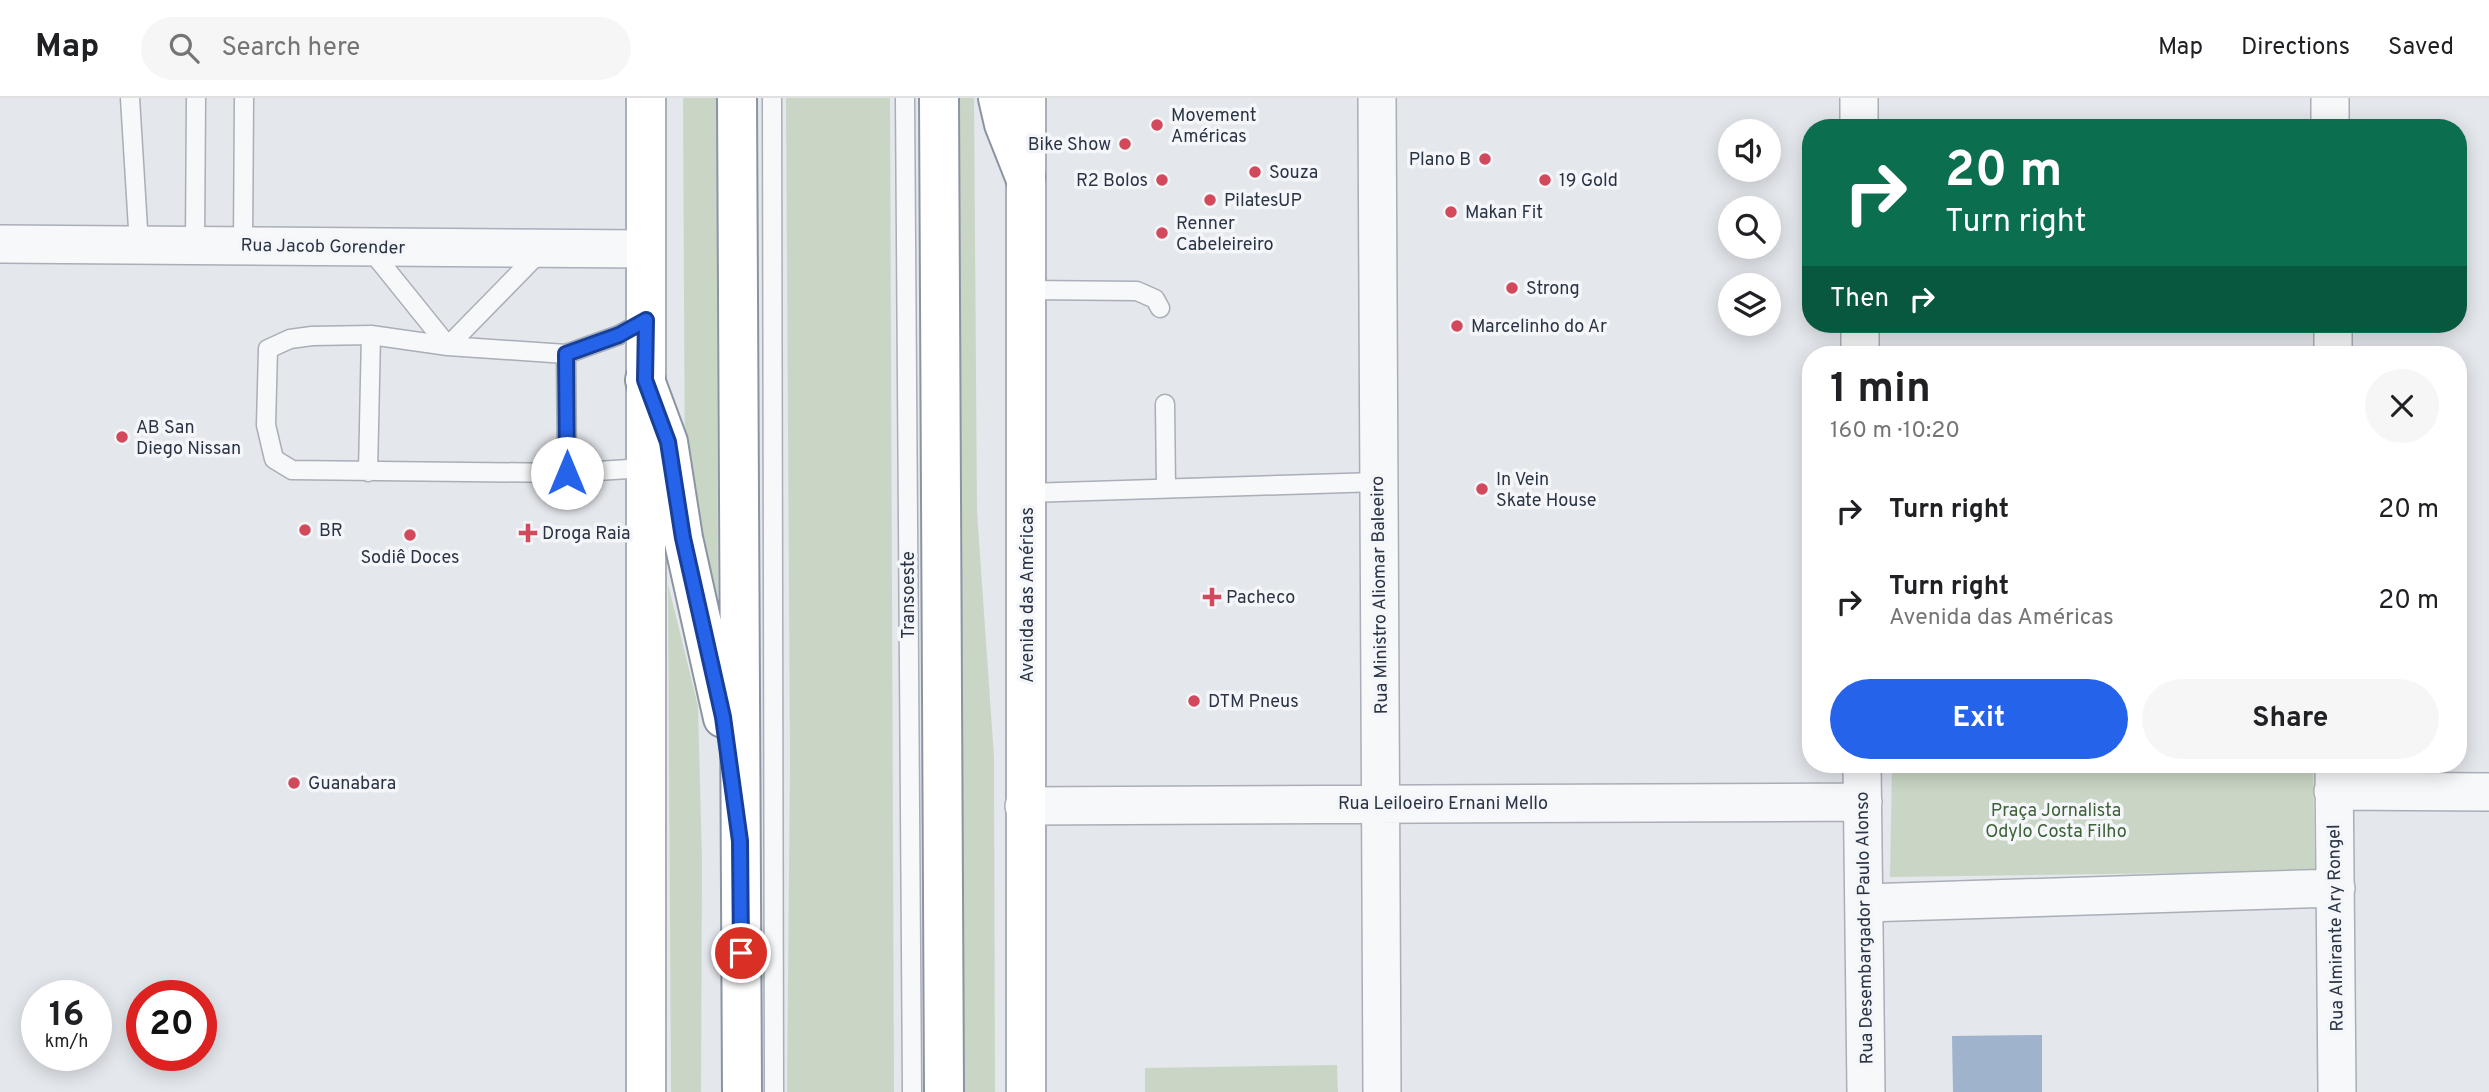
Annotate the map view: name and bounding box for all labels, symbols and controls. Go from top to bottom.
search box [141,17,631,80]
text: Map [35,27,99,69]
icon: search [165,29,203,67]
text: Search here [221,32,360,65]
text: Map [2158,33,2203,63]
text: Directions [2241,33,2350,63]
text: Saved [2388,33,2454,63]
place label: Movement Américas [1171,105,1257,149]
marker: Movement Américas [1149,117,1165,133]
map controls [1718,119,1781,336]
button: sound [1718,119,1781,182]
place label: Bike Show [1028,134,1111,157]
marker: Bike Show [1117,136,1133,152]
text: 20 m [1945,142,2062,204]
icon: right [1830,147,1921,238]
place label: Plano B [1409,149,1471,172]
marker: Plano B [1477,151,1493,167]
place label: Souza [1269,162,1318,185]
marker: Souza [1247,164,1263,180]
place label: R2 Bolos [1076,170,1148,193]
place label: 19 Gold [1559,170,1618,193]
marker: R2 Bolos [1154,172,1170,188]
marker: 19 Gold [1537,172,1553,188]
place label: PilatesUP [1224,190,1302,213]
marker: PilatesUP [1202,192,1218,208]
button: search [1718,196,1781,259]
place label: Makan Fit [1465,202,1543,225]
text: Turn right [1945,203,2087,243]
marker: Makan Fit [1443,204,1459,220]
place label: Renner Cabeleireiro [1176,213,1274,257]
marker: Renner Cabeleireiro [1154,225,1170,241]
street label: Rua Jacob Gorender [240,235,406,260]
button: layers [1718,273,1781,336]
place label: Strong [1526,278,1580,301]
marker: Strong [1504,280,1520,296]
icon: right [1903,280,1941,318]
text: Then [1830,283,1889,316]
place label: Marcelinho do Ar [1471,316,1607,339]
marker: Marcelinho do Ar [1449,318,1465,334]
text: 1 min [1830,364,1931,417]
button: close [2365,369,2439,443]
place label: AB San Diego Nissan [136,417,241,461]
text: 160 m · 10:20 [1830,417,1960,446]
marker: AB San Diego Nissan [114,429,130,445]
position arrow [530,436,604,510]
place label: In Vein Skate House [1496,469,1596,513]
street label: Rua Ministro Aliomar Baleeiro [1367,475,1394,714]
marker: In Vein Skate House [1474,481,1490,497]
icon: right [1830,492,1868,530]
text: Turn right [1889,494,2009,527]
text: 20 m [2378,494,2439,527]
street label: Avenida das Américas [1017,507,1040,683]
place label: BR [319,520,343,543]
marker: BR [297,522,313,538]
place label: Droga Raia [542,523,631,546]
marker: Droga Raia [520,525,536,541]
marker: Sodiê Doces [402,527,418,543]
place label: Sodiê Doces [361,547,459,570]
street label: Transoeste [898,551,921,639]
text: Turn right [1889,571,2009,604]
icon: right [1830,583,1868,621]
text: 20 m [2378,585,2439,618]
place label: Pacheco [1226,587,1295,610]
marker: Pacheco [1204,589,1220,605]
text: Avenida das Américas [1889,604,2114,633]
button: Exit [1830,679,2128,759]
button: Share [2142,679,2439,759]
place label: DTM Pneus [1208,691,1299,714]
marker: DTM Pneus [1186,693,1202,709]
place label: Guanabara [308,773,396,796]
marker: Guanabara [286,775,302,791]
street label: Rua Desembargador Paulo Alonso [1852,791,1879,1065]
street label: Rua Leiloeiro Ernani Mello [1338,793,1548,816]
park label: Praça Jornalista Odylo Costa Filho [1985,800,2127,844]
street label: Rua Almirante Ary Rongel [2323,824,2350,1032]
pin [711,923,771,983]
icon: arrive [722,934,760,972]
speed limit sign: 20 [126,980,217,1071]
text: 16 [49,994,84,1038]
text: km/h [45,1031,88,1054]

